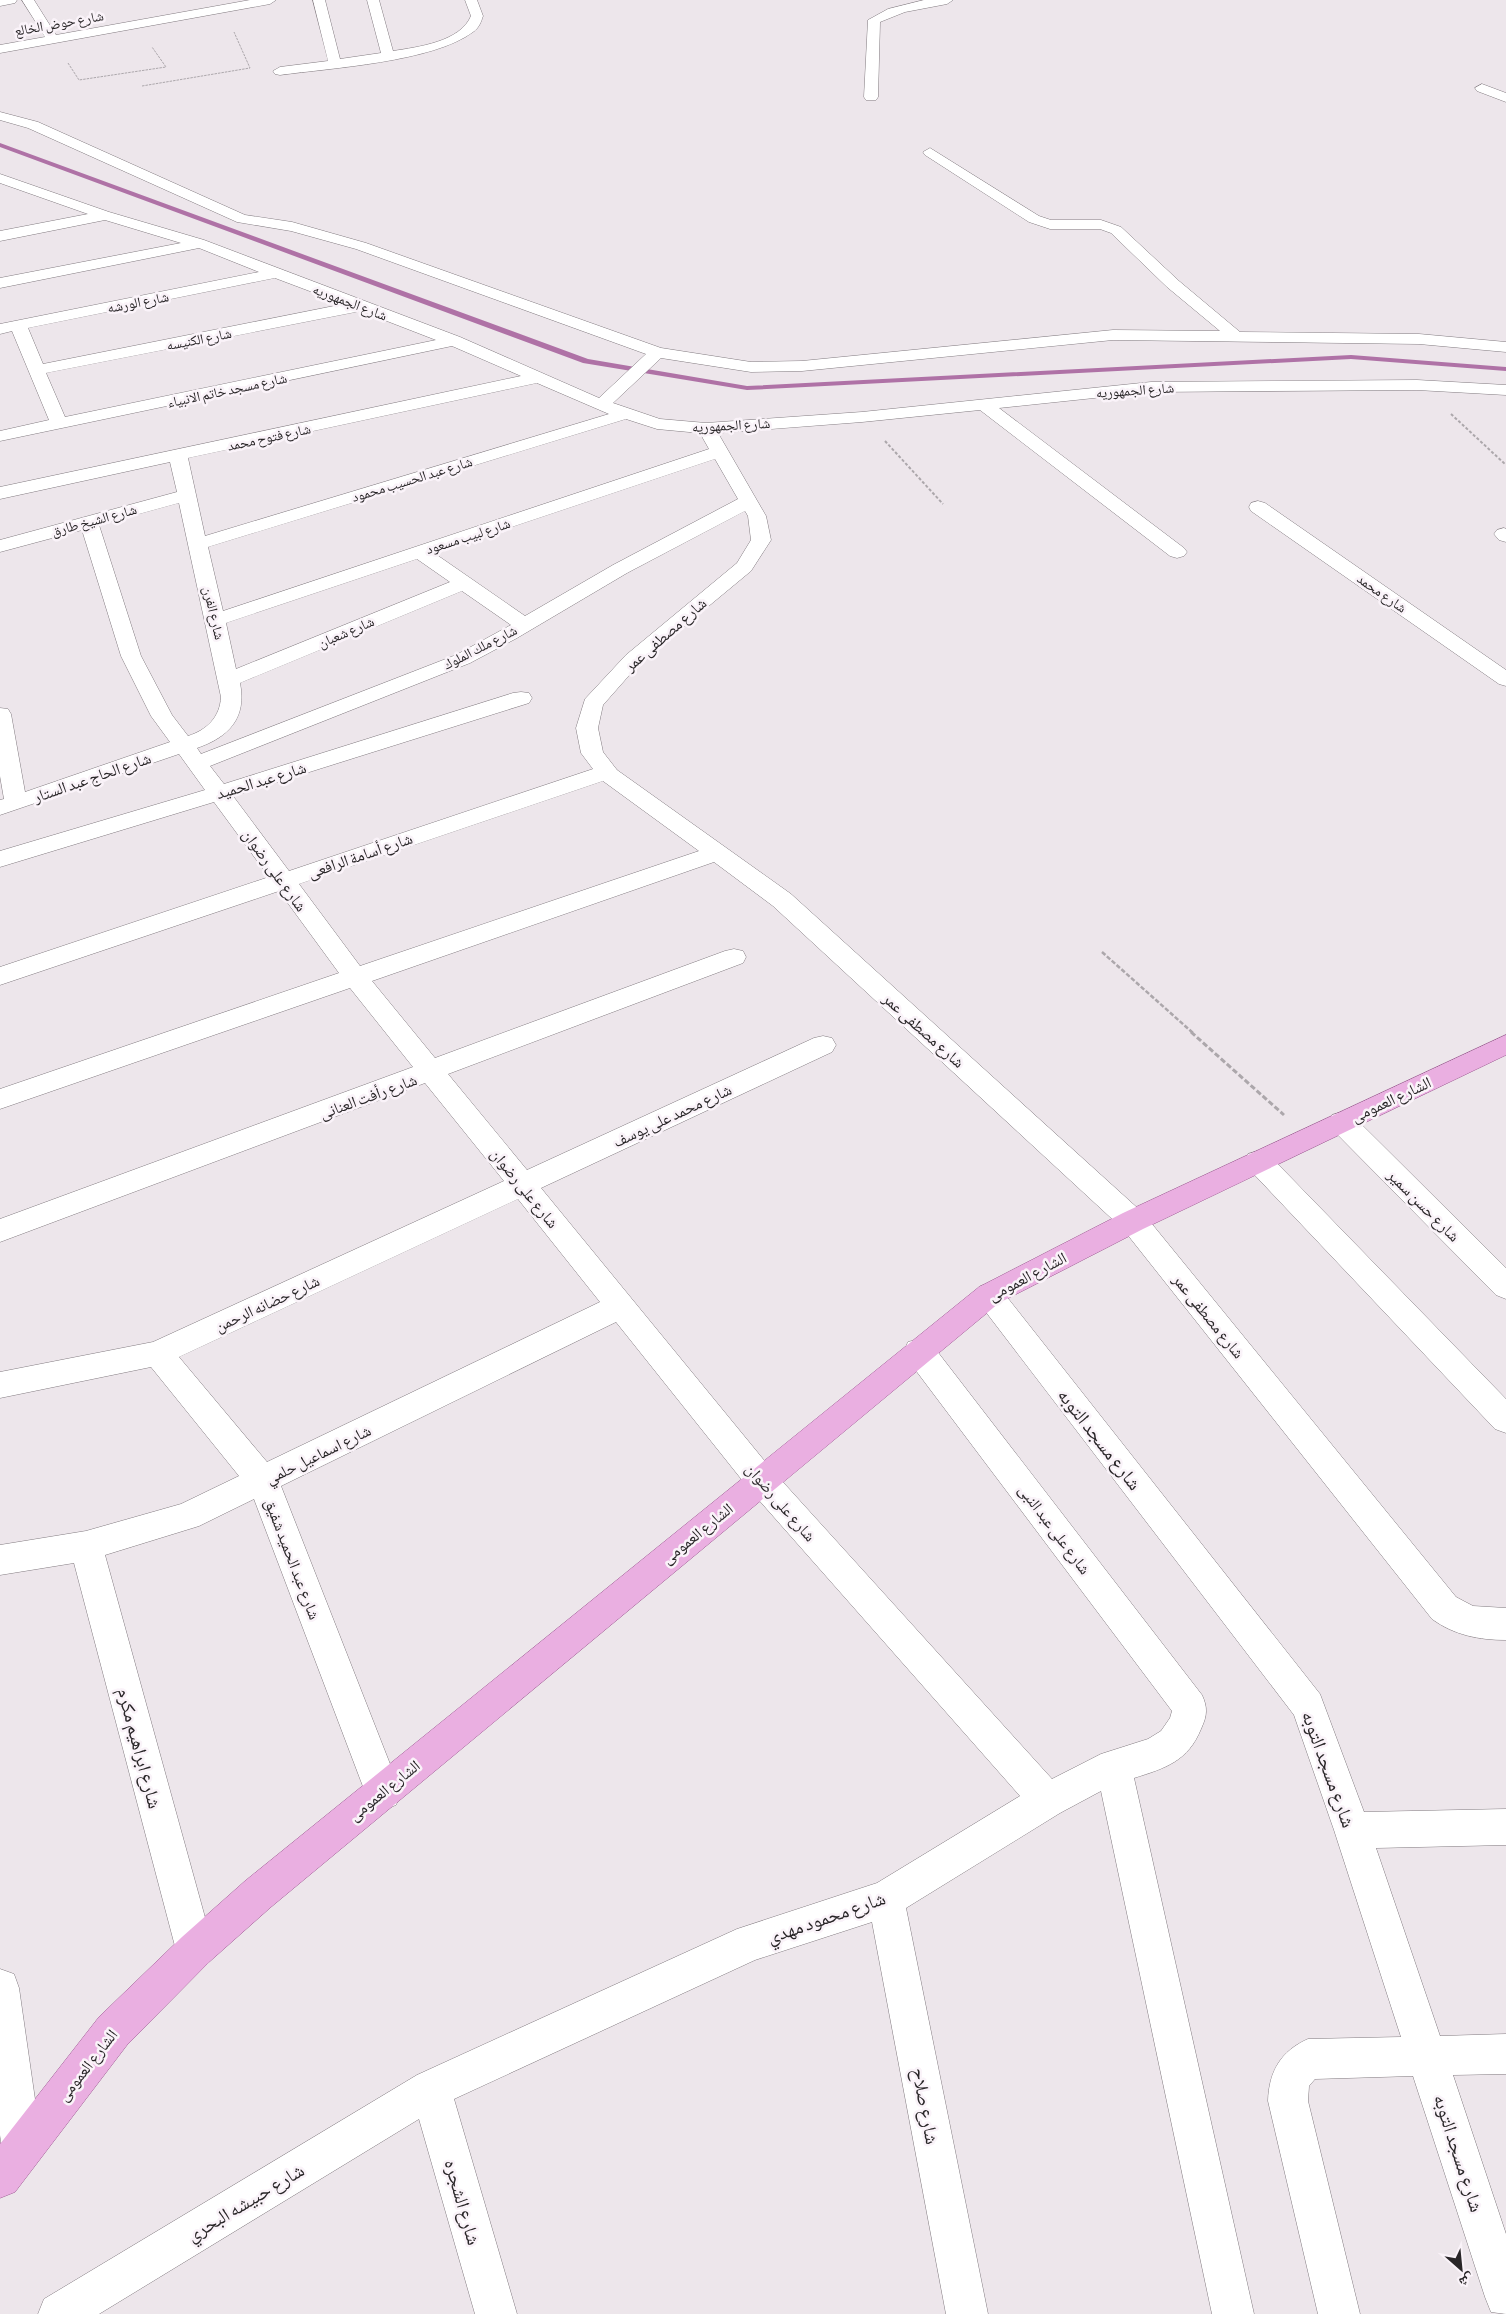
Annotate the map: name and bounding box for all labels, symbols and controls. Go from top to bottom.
street label: شارع حوض الخالع [13,7,105,41]
street label: شارع الجمهوريه [310,280,389,325]
street label: شارع الورشه [106,288,170,318]
street label: شارع الكنيسه [165,325,233,355]
street label: شارع مسجد خاتم الانبياء [166,370,289,412]
street label: شارع الجمهوريه [1095,379,1175,403]
street label: شارع الجمهوريه [691,415,771,437]
street label: شارع فتوح محمد [226,420,313,456]
street label: شارع عبد الحسيب محمود [350,453,475,507]
street label: شارع الشيخ طارق [50,501,139,541]
street label: شارع لبيب مسعود [424,515,513,559]
street label: شارع محمد [1353,570,1410,617]
street label: شارع الفرن [198,585,228,642]
street label: شارع مصطفى عمر [619,593,711,677]
street label: شارع شعبان [316,613,377,653]
street label: شارع ملك الملوك [441,622,520,674]
street label: شارع الحاج عبد الستار [30,748,154,808]
street label: شارع عبد الحميد [214,758,309,804]
street label: شارع على رضوان [238,825,311,916]
street label: شارع أسامة الرافعى [305,829,415,883]
street label: شارع مصطفى عمر [878,988,968,1073]
street label: شارع رأفت العنانى [317,1070,420,1124]
street label: الشارع العمومى [1348,1073,1435,1127]
street label: شارع محمد على يوسف [610,1080,735,1152]
street label: شارع على رضوان [486,1145,563,1233]
street label: شارع حسن سمير [1382,1165,1464,1246]
street label: الشارع العمومى [985,1248,1070,1306]
street label: شارع مصطفى عمر [1167,1270,1248,1363]
street label: شارع حضانه الرحمن [212,1271,323,1337]
street label: شارع مسجد التوبه [1053,1384,1146,1495]
street label: شارع اسماعيل حلمي [262,1421,375,1491]
street label: شارع على رضوان [741,1459,820,1546]
street label: شارع على عبد النبى [1014,1481,1095,1579]
street label: شارع عبد الحميد شفيق [260,1496,324,1623]
street label: الشارع العمومى [658,1499,737,1569]
street label: شارع ابراهيم مكرم [110,1685,167,1812]
street label: شارع مسجد التوبه [1297,1708,1360,1831]
street label: الشارع العمومى [345,1756,424,1826]
street label: شارع محمود مهدي [764,1886,890,1952]
street label: الشارع العمومى [53,2026,122,2106]
street label: شارع صلاح [907,2066,944,2146]
street label: شارع مسجد التوبه [1429,2091,1488,2215]
street label: شارع الشجره [439,2157,486,2248]
street label: شارع حبيشه البحري [182,2158,310,2250]
north arrow [1436,2244,1486,2294]
text: ش [1456,2269,1477,2291]

